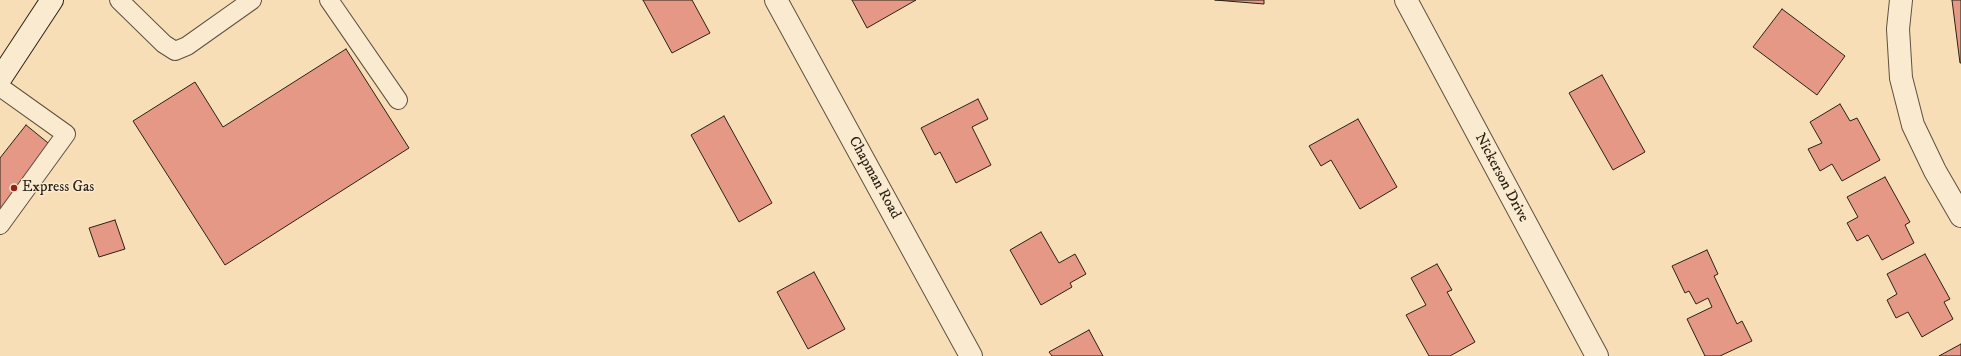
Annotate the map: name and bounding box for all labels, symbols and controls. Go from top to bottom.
street label: Nickerson Drive [1470,130,1532,226]
street label: Chapman Road [844,134,904,222]
place label: Express Gas [22,179,94,197]
marker: Express Gas [9,183,19,193]

